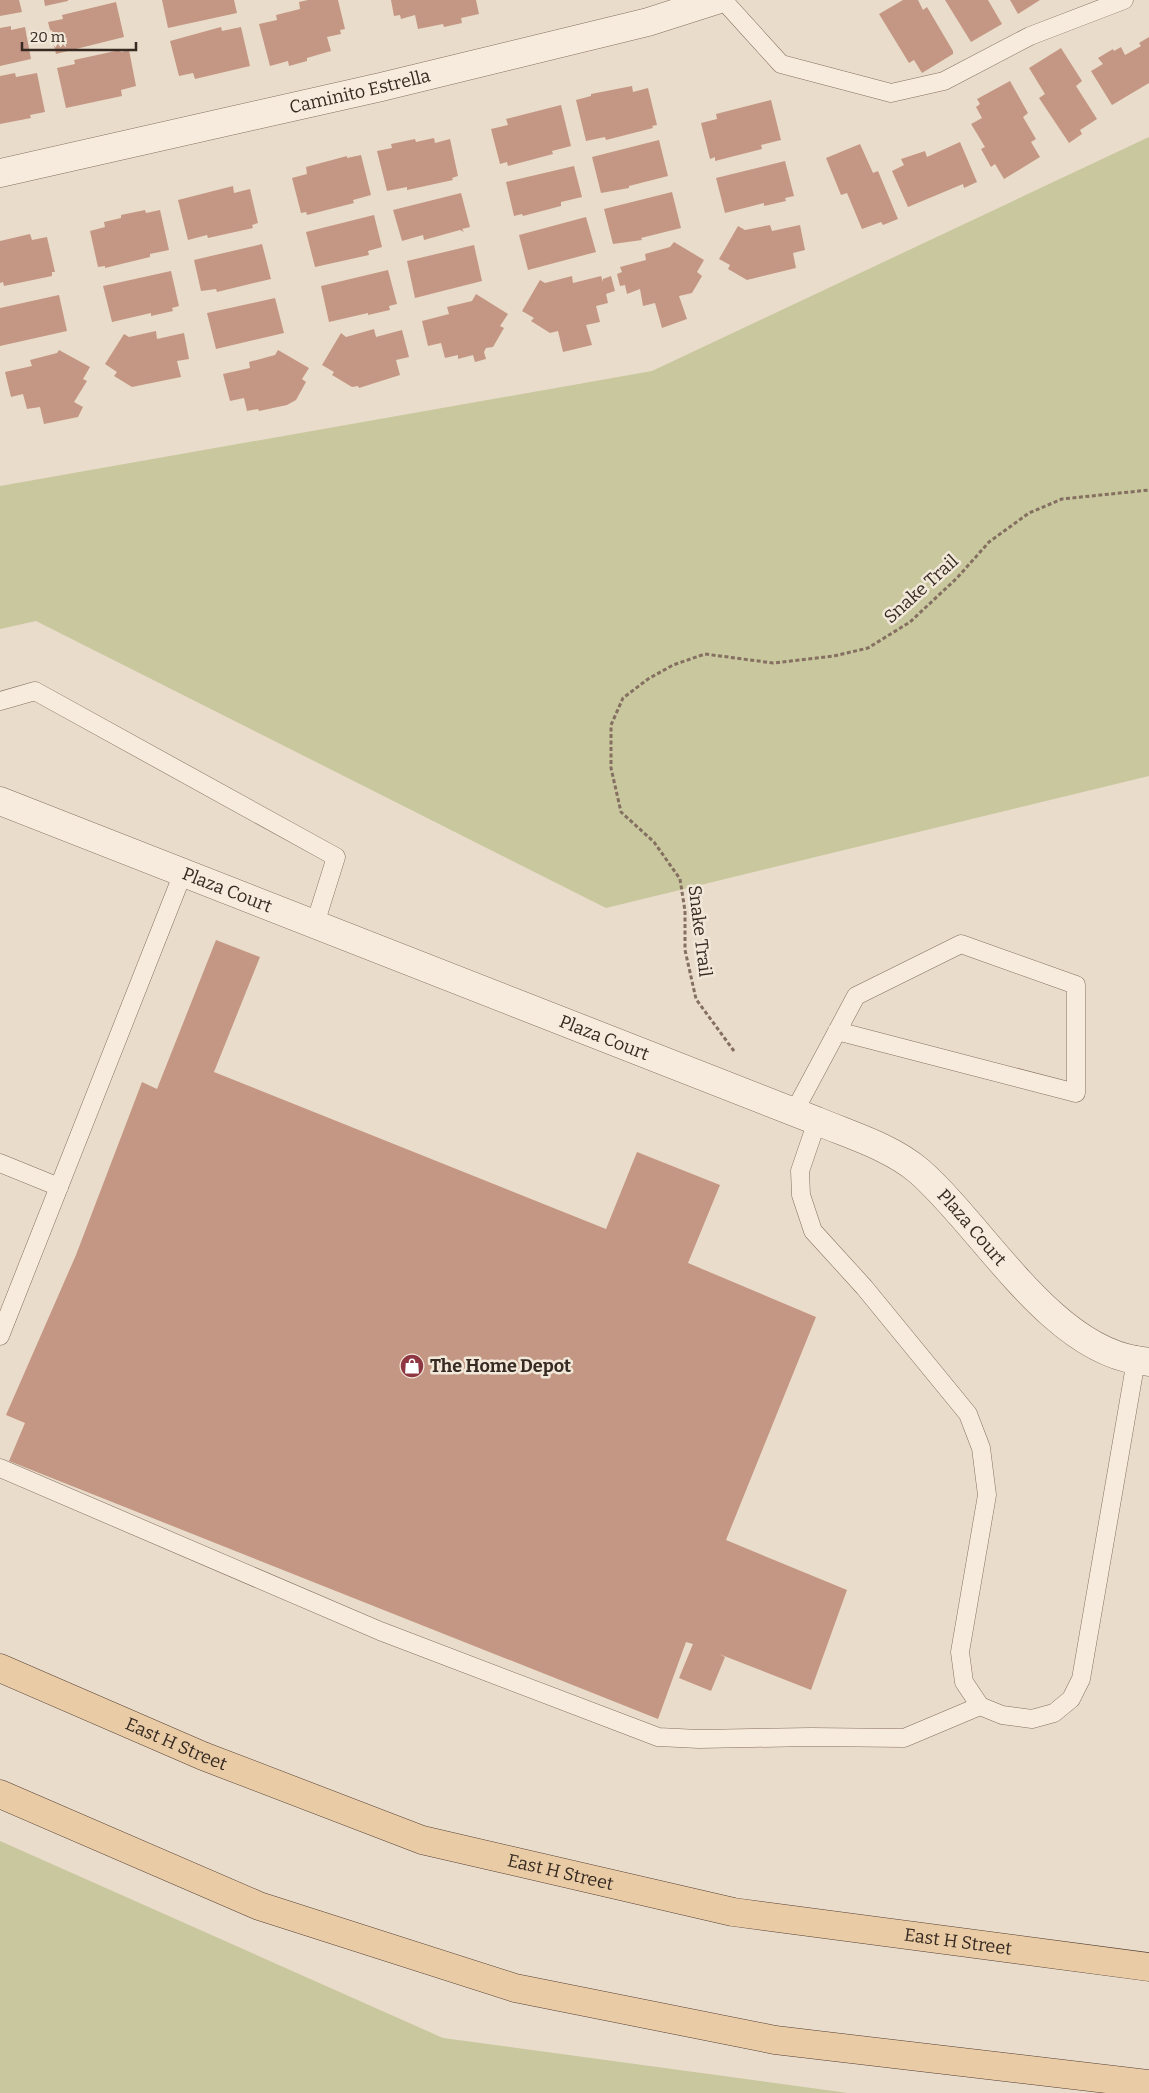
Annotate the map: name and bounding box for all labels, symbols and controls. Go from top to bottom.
scale bar [22,20,136,52]
text: 20 m [30,28,66,46]
street label: Caminito Estrella [287,64,433,118]
street label: Snake Trail [879,550,963,628]
street label: Plaza Court [179,862,276,918]
street label: Snake Trail [683,884,717,978]
street label: Plaza Court [556,1010,653,1065]
street label: Plaza Court [933,1184,1011,1271]
shop icon: The Home Depot [399,1353,425,1379]
place label: The Home Depot [430,1355,571,1377]
street label: East H Street [122,1713,231,1775]
street label: East H Street [505,1849,616,1895]
street label: East H Street [903,1924,1014,1960]

